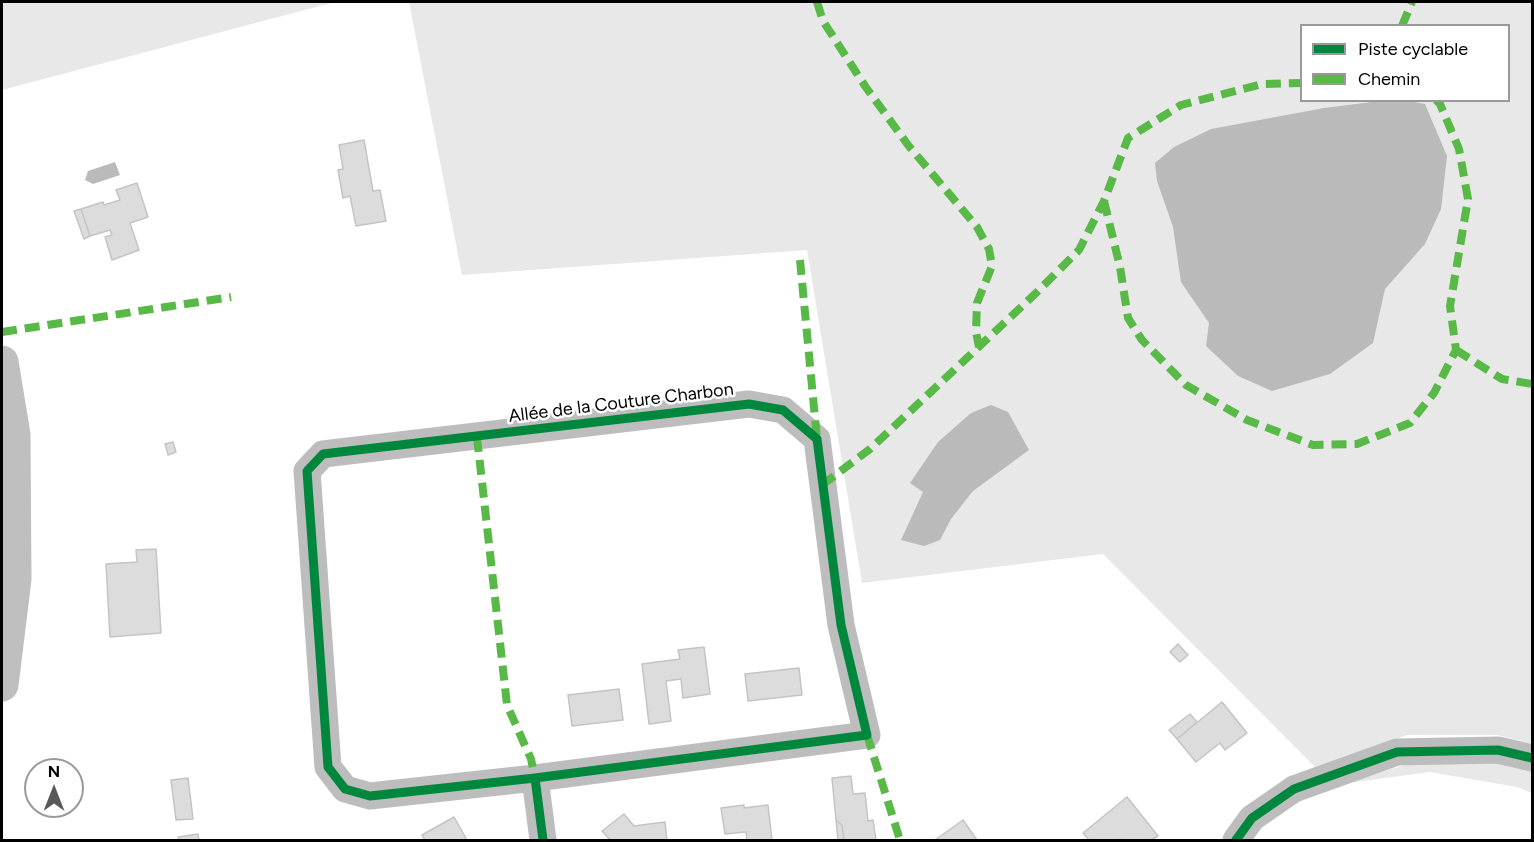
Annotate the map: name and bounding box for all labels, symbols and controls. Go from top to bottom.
legend [1300,24,1510,102]
text: Piste cyclable [1358,38,1468,60]
text: Chemin [1358,68,1420,90]
street label: Allée de la Couture Charbon [507,378,735,428]
north arrow [24,758,84,818]
text: N [48,762,60,781]

